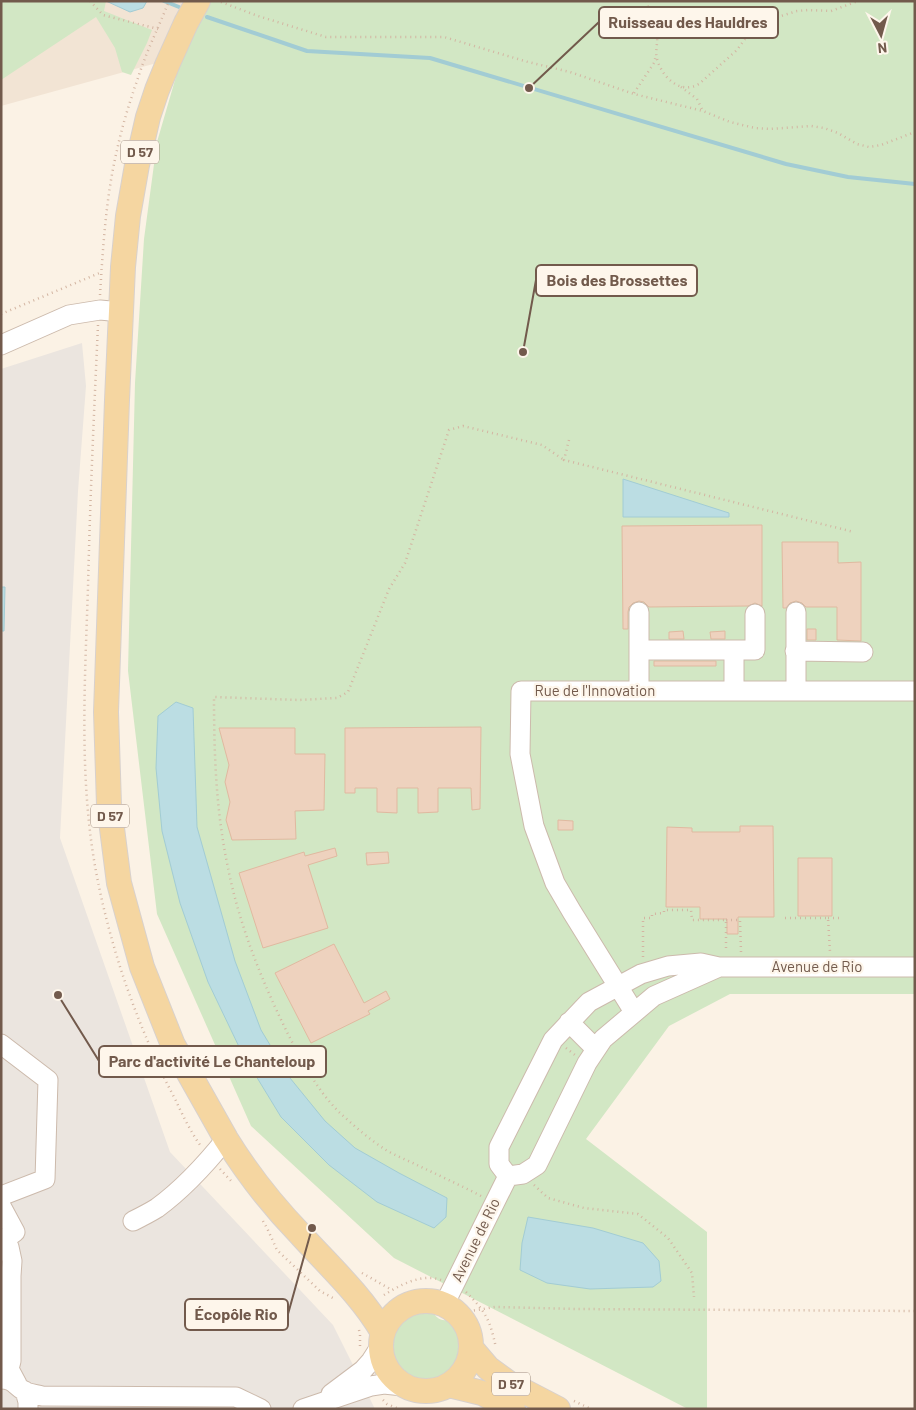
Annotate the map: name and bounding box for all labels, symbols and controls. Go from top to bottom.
callout: Ruisseau des Hauldres [599,7,778,38]
north arrow [856,10,906,60]
text: Ruisseau des Hauldres [608,12,768,31]
text: N [877,39,888,57]
road number: D 57 [121,140,159,163]
callout: Bois des Brossettes [536,265,697,296]
text: Bois des Brossettes [546,270,688,289]
street label: Rue de l'Innovation [535,681,655,699]
road number: D 57 [91,804,129,828]
street label: Avenue de Rio [771,957,863,975]
callout: Parc d'activité Le Chanteloup [99,1046,326,1077]
text: Parc d'activité Le Chanteloup [109,1051,315,1070]
street label: Avenue de Rio [447,1195,503,1284]
callout: Écopôle Rio [185,1299,288,1330]
text: Écopôle Rio [194,1304,278,1323]
road number: D 57 [492,1372,530,1396]

